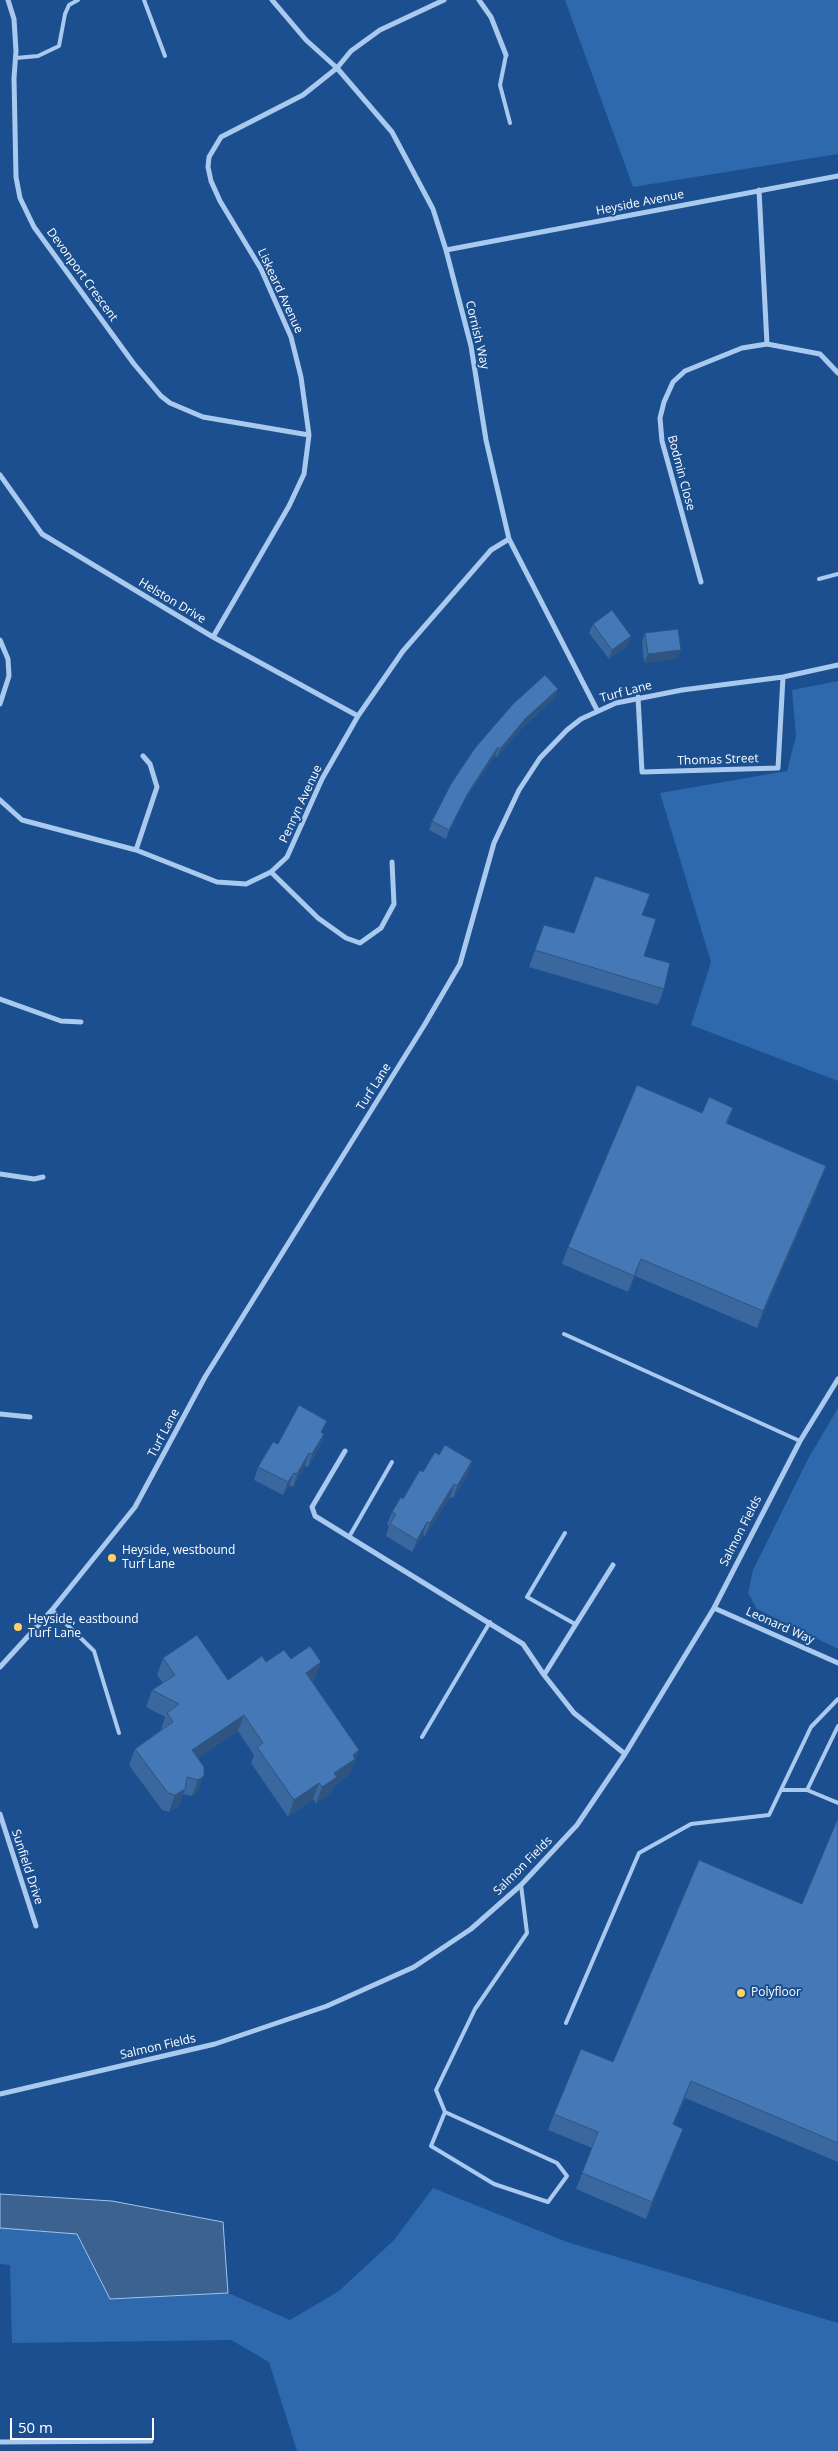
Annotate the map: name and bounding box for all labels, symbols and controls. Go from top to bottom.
street label: Heyside Avenue [595,187,685,219]
street label: Devonport Crescent [43,225,121,325]
street label: Liskeard Avenue [254,246,306,336]
street label: Cornish Way [462,299,492,371]
street label: Bodmin Close [664,434,698,512]
street label: Helston Drive [136,575,208,627]
street label: Turf Lane [599,678,653,706]
street label: Thomas Street [677,751,759,769]
street label: Penryn Avenue [277,763,325,845]
street label: Turf Lane [354,1061,394,1113]
street label: Turf Lane [145,1406,183,1460]
street label: Salmon Fields [717,1493,765,1569]
place label: Heyside, westbound Turf Lane [122,1544,235,1572]
marker: Heyside, westbound Turf Lane [106,1552,118,1564]
street label: Leonard Way [744,1605,816,1647]
place label: Heyside, eastbound Turf Lane [28,1613,139,1641]
marker: Heyside, eastbound Turf Lane [12,1621,24,1633]
street label: Sunfield Drive [8,1828,46,1906]
street label: Salmon Fields [491,1834,555,1898]
place label: Polyfloor [751,1986,801,2000]
marker: Polyfloor [735,1987,747,1999]
street label: Salmon Fields [119,2031,197,2063]
scale bar [12,2408,156,2440]
text: 50 m [18,2417,53,2437]

